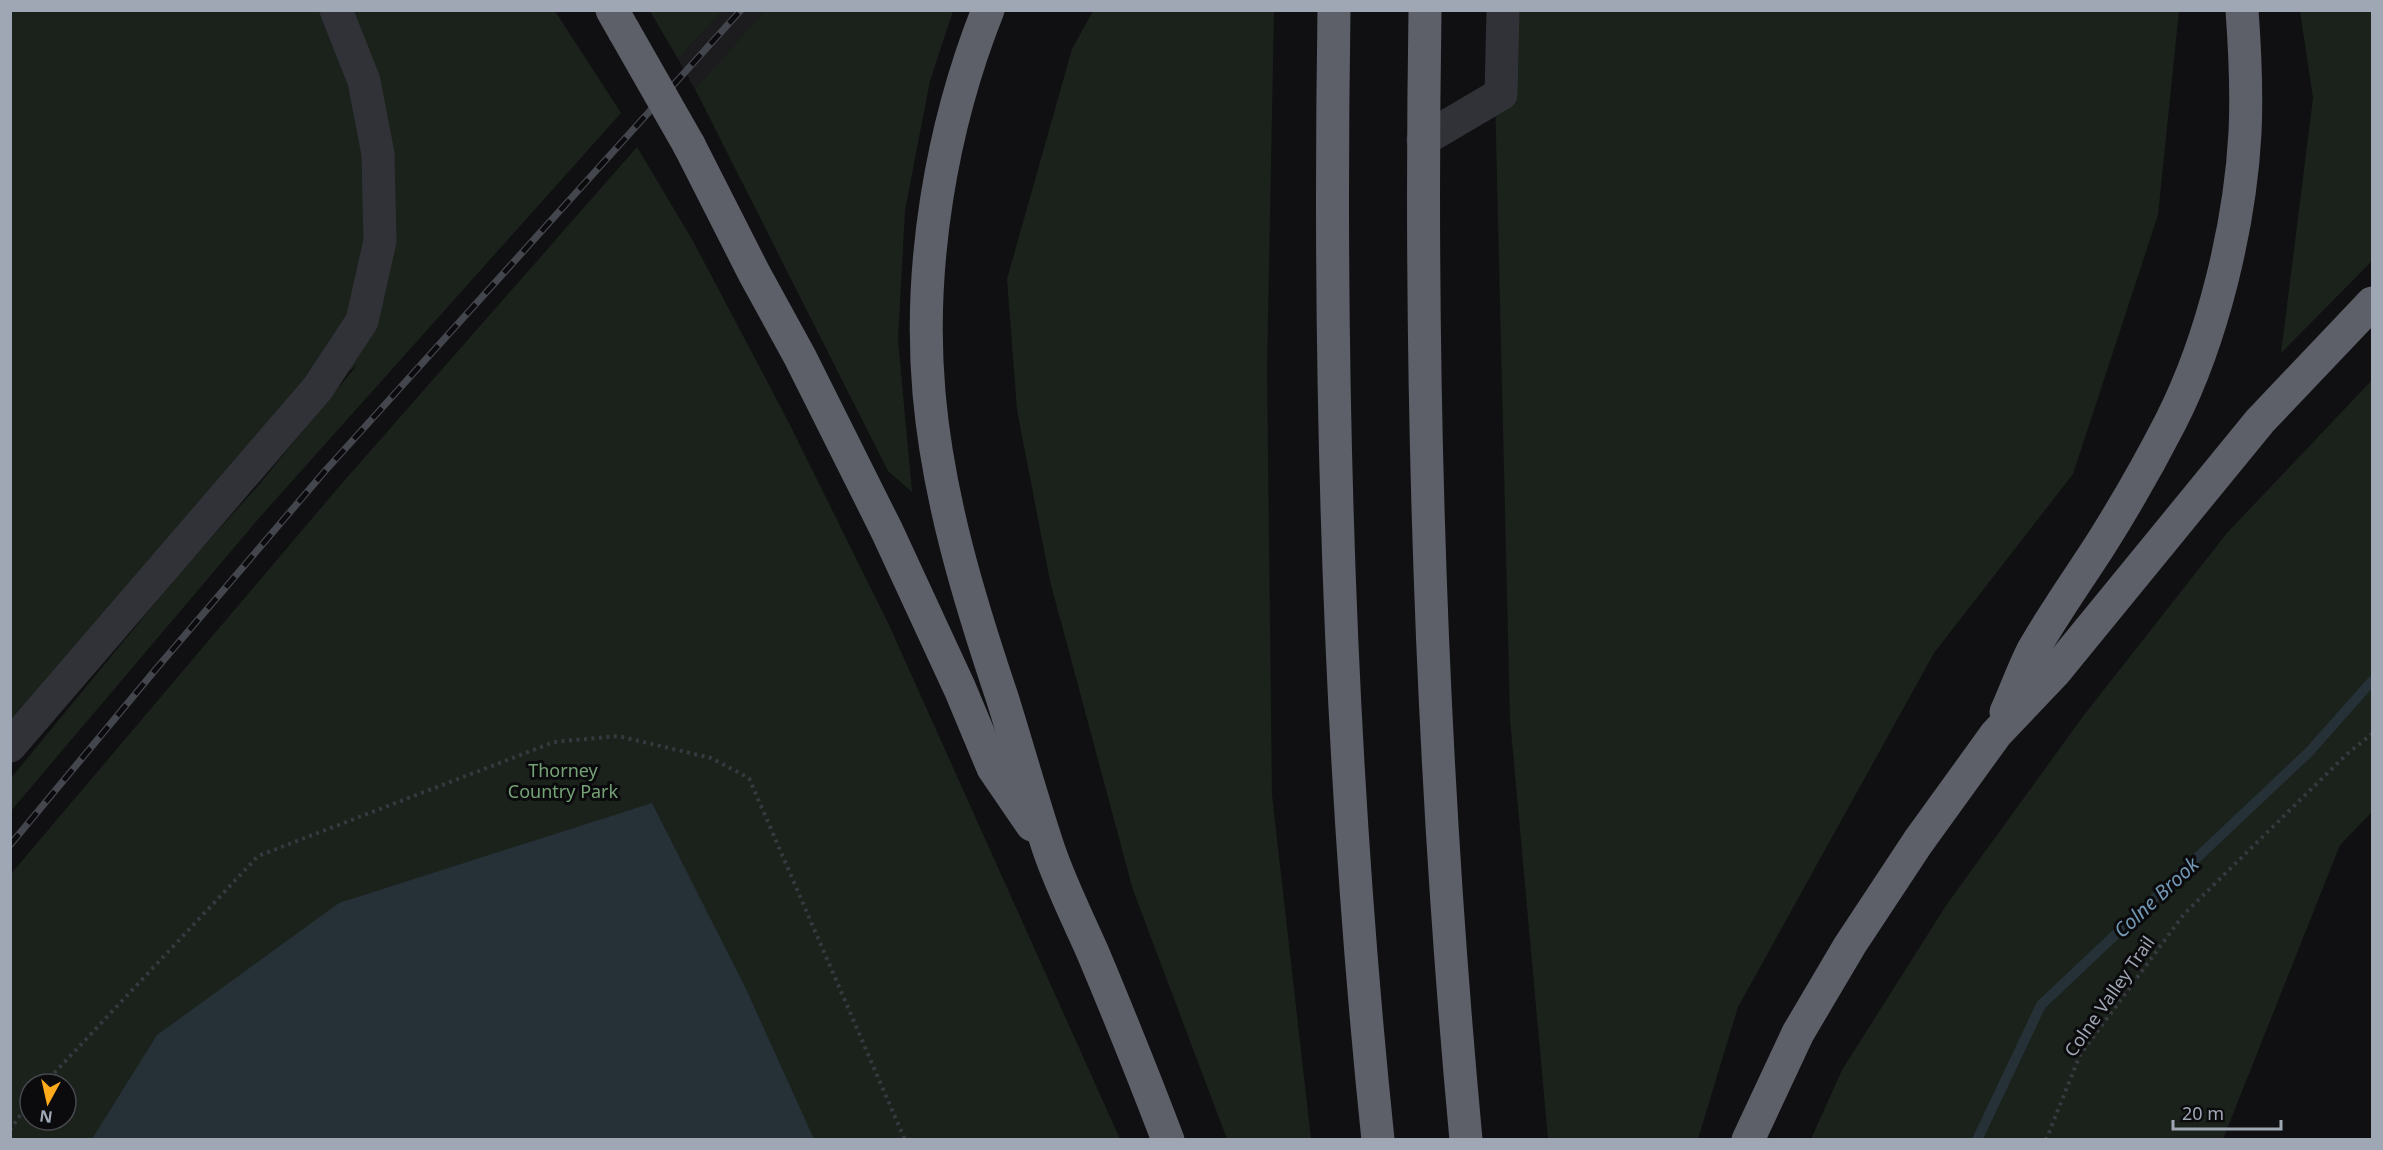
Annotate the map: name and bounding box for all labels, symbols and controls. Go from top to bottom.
park label: Thorney Country Park [508,758,619,803]
water label: Colne Brook [2108,850,2205,943]
street label: Colne Valley Trail [2058,931,2160,1061]
north arrow [18,1072,78,1132]
scale bar [2173,1093,2281,1131]
text: 20 m [2182,1101,2224,1125]
text: N [38,1105,54,1129]

